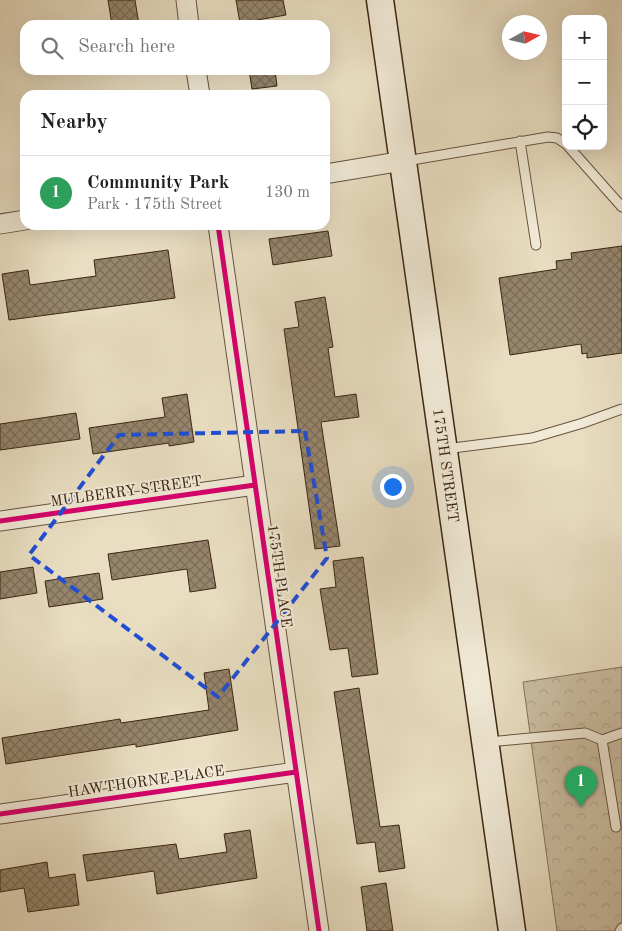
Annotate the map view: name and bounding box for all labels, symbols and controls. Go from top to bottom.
north arrow [502,15,547,60]
map controls [562,15,607,150]
button: + [562,15,607,60]
search box [20,20,330,75]
icon: search [38,34,66,62]
text: Search here [78,38,175,57]
button: − [562,60,607,105]
button: locate [562,105,607,150]
text: Nearby [40,112,108,133]
text: Community Park [87,174,229,193]
text: 1 [51,185,61,201]
text: 130 m [265,185,310,201]
text: Park · 175th Street [87,197,222,213]
street label: 175TH STREET [429,408,460,524]
street label: MULBERRY STREET [49,474,203,511]
your location [380,474,406,500]
street label: 175TH PLACE [264,524,293,629]
street label: HAWTHORNE PLACE [67,764,226,801]
pin: 1 [565,766,597,807]

